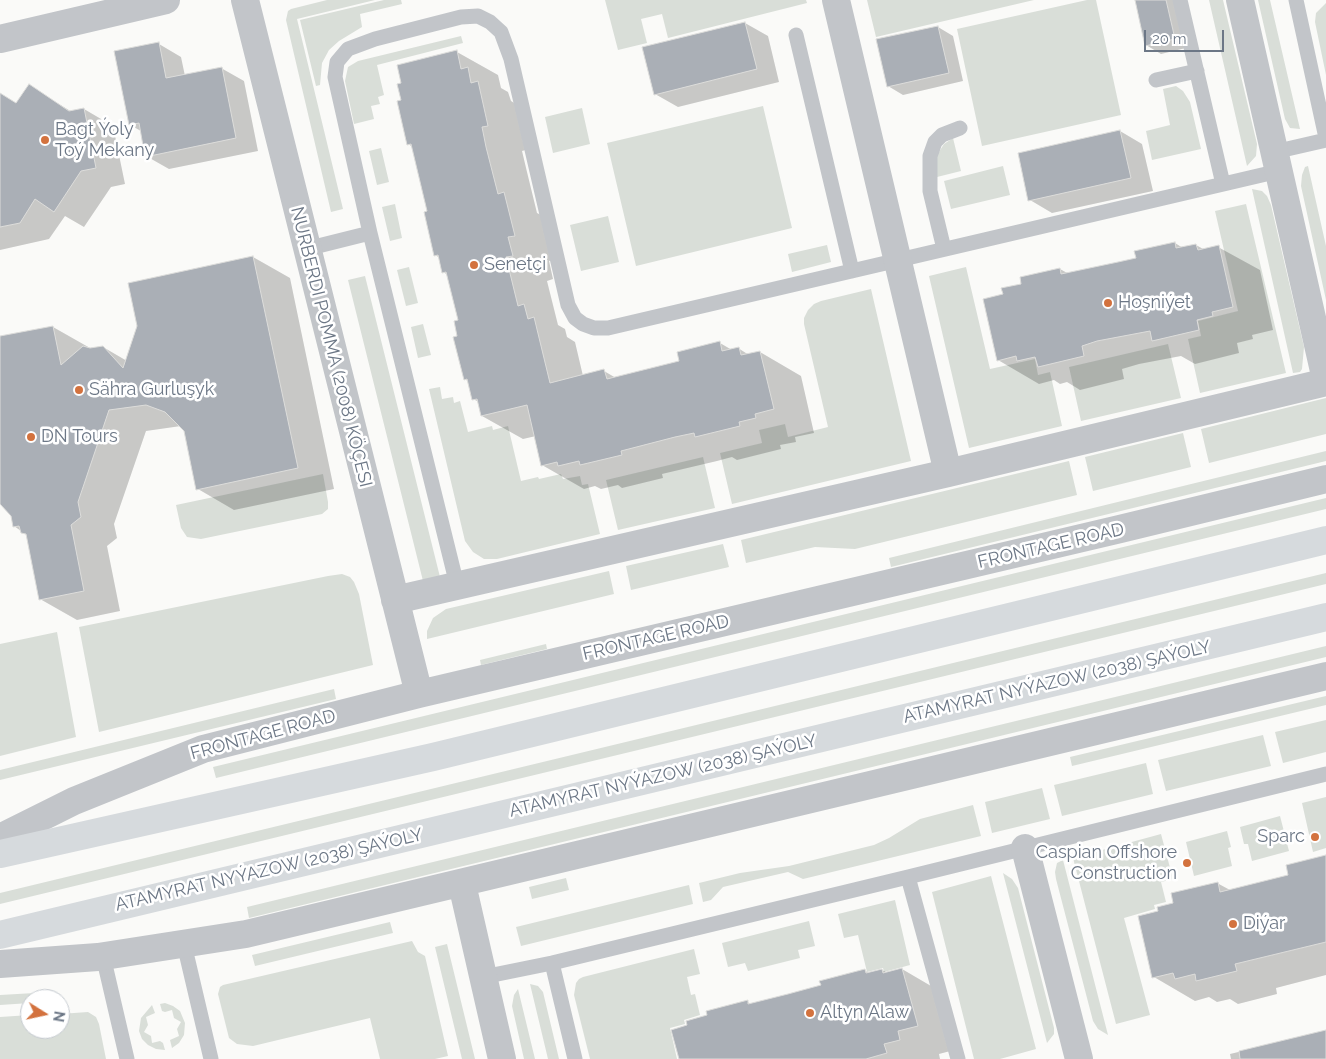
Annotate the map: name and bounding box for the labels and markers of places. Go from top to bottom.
place label: Bagt Ýoly Toý Mekany [55,119,154,162]
marker: Bagt Ýoly Toý Mekany [39,134,51,146]
place label: Senetçi [484,254,546,276]
marker: Senetçi [468,259,480,271]
place label: Hoşniýet [1118,292,1191,314]
marker: Hoşniýet [1102,297,1114,309]
place label: Sähra Gurluşyk [89,379,214,401]
marker: Sähra Gurluşyk [73,384,85,396]
place label: DN Tours [41,426,118,448]
marker: DN Tours [25,431,37,443]
place label: Sparc [1257,826,1305,848]
marker: Sparc [1309,831,1321,843]
place label: Caspian Offshore Construction [1036,842,1177,884]
marker: Caspian Offshore Construction [1181,857,1193,869]
place label: Diýar [1243,913,1285,935]
marker: Diýar [1227,918,1239,930]
place label: Altyn Alaw [820,1002,909,1024]
marker: Altyn Alaw [804,1007,816,1019]

